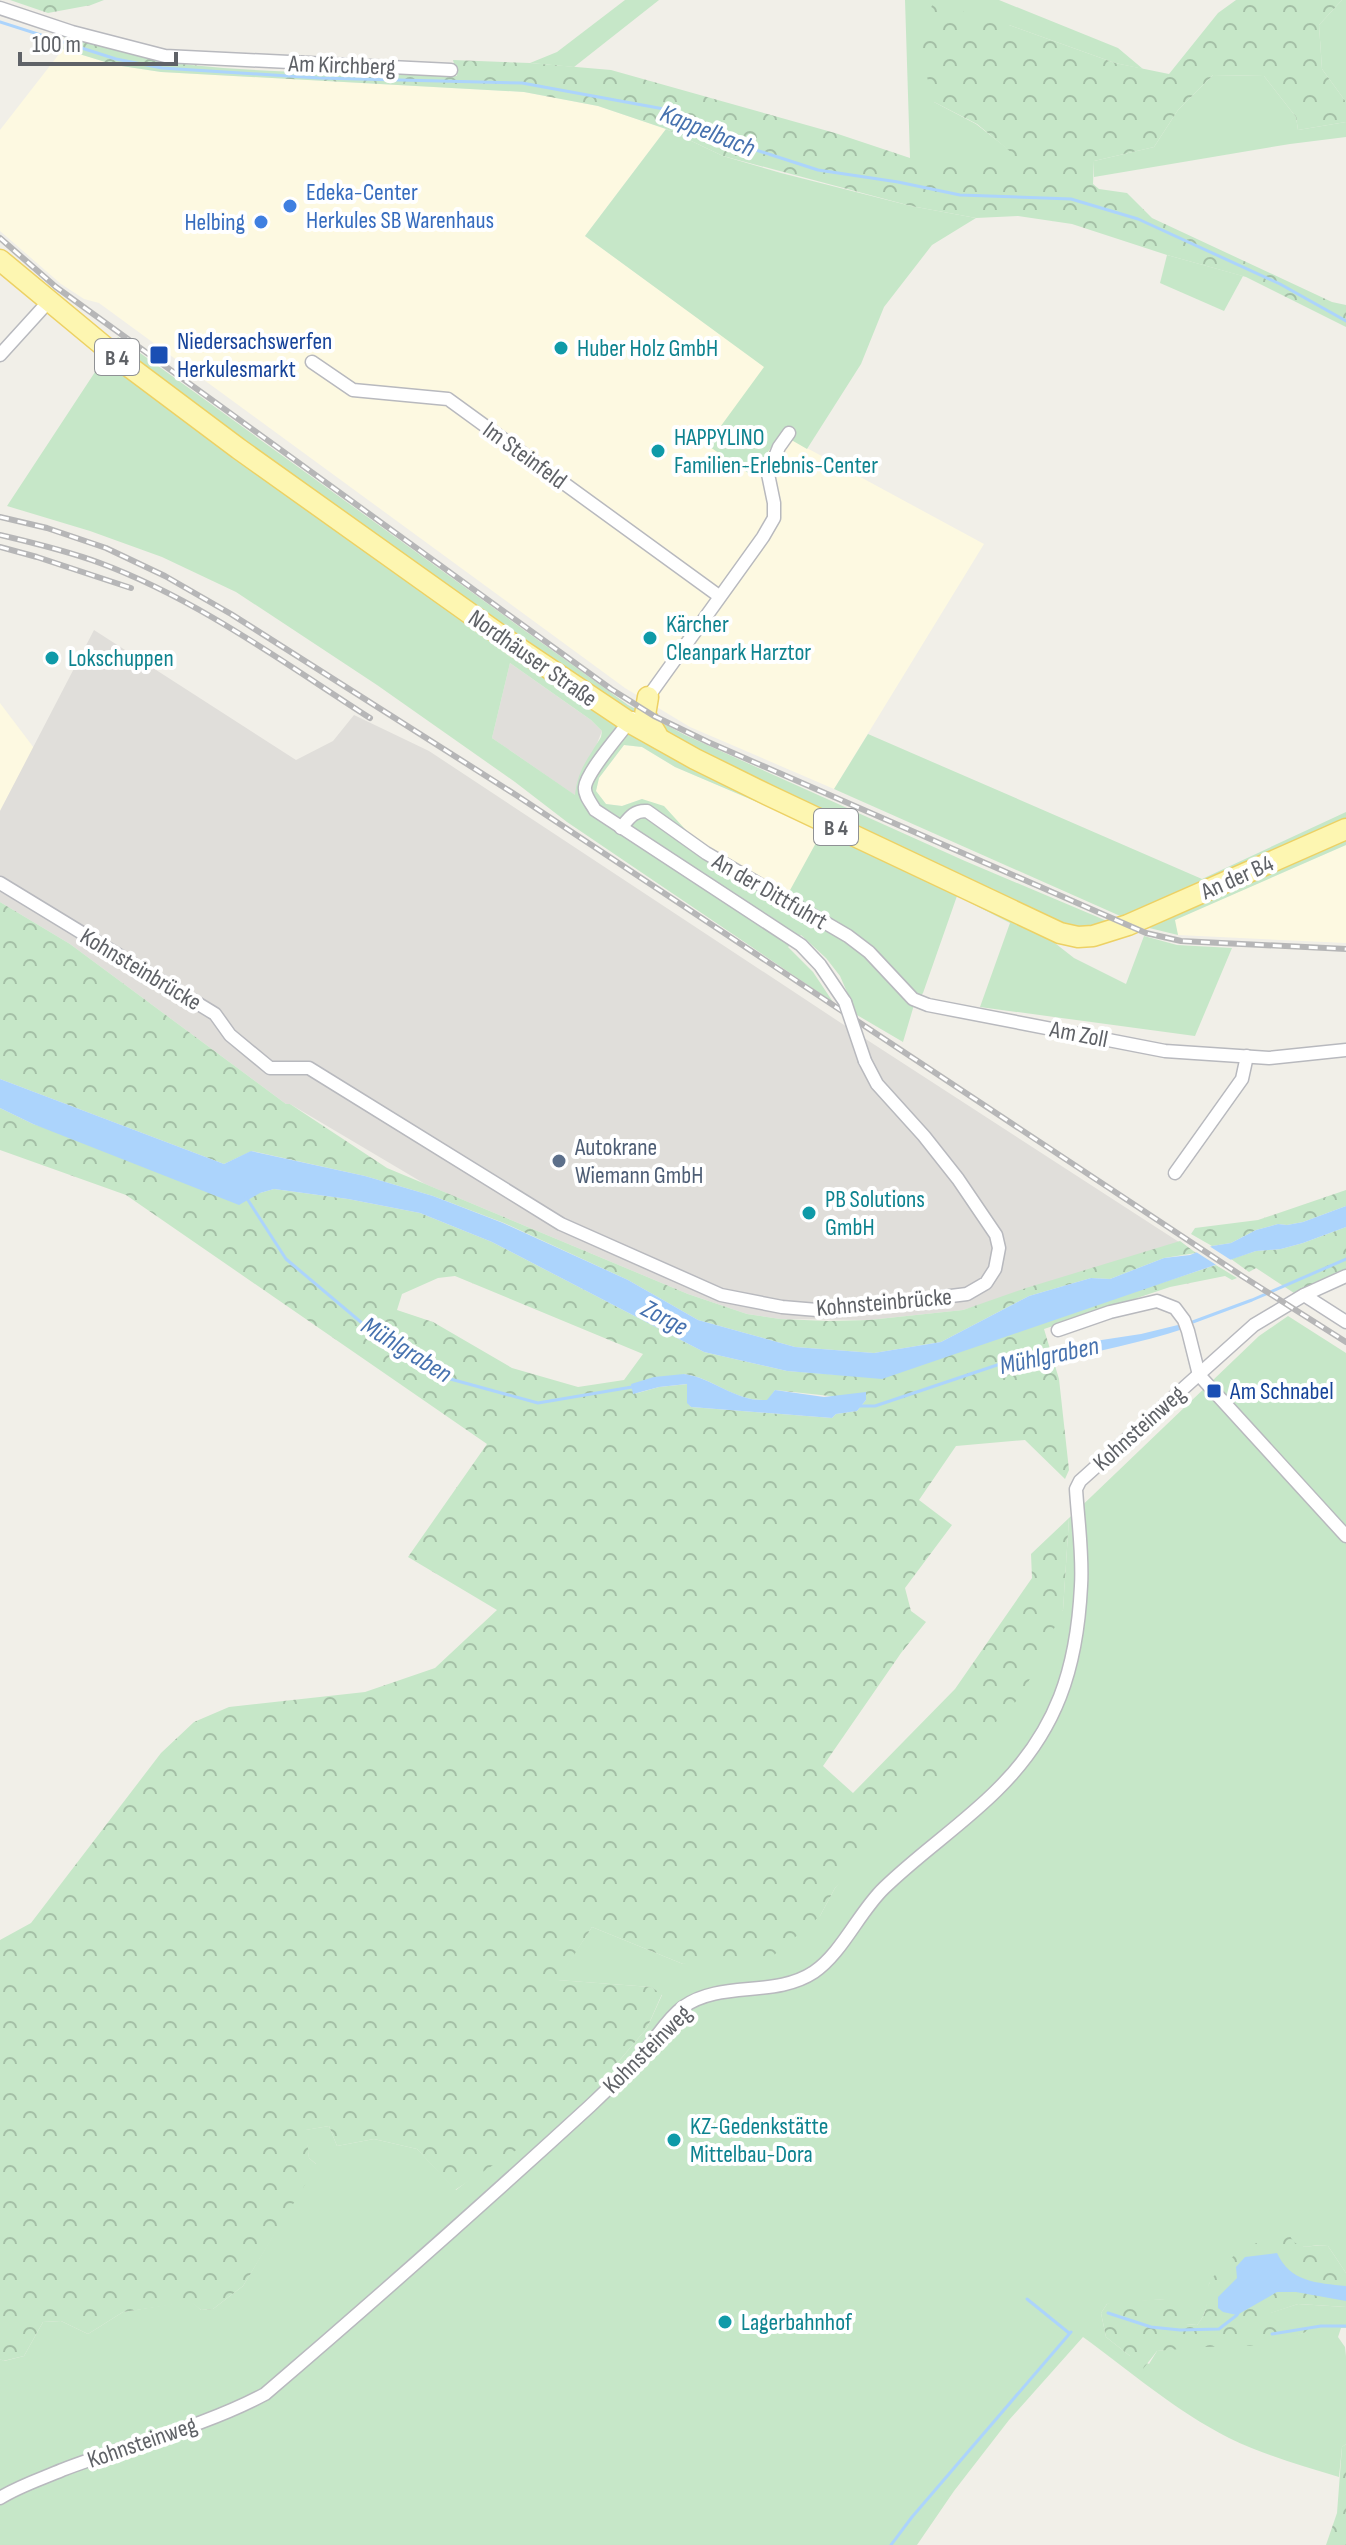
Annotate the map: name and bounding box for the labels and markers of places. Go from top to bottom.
place label: Edeka-Center Herkules SB Warenhaus [306,178,494,235]
marker: Edeka-Center Herkules SB Warenhaus [281,197,299,215]
place label: Helbing [184,208,245,237]
marker: Helbing [252,213,270,231]
place label: Niedersachswerfen Herkulesmarkt [177,327,332,384]
place label: Huber Holz GmbH [577,334,718,363]
marker: Huber Holz GmbH [552,339,570,357]
marker: Niedersachswerfen Herkulesmarkt [148,344,170,366]
place label: HAPPYLINO Familien-Erlebnis-Center [674,423,878,480]
marker: HAPPYLINO Familien-Erlebnis-Center [649,442,667,460]
place label: Kärcher Cleanpark Harztor [666,610,811,667]
marker: Kärcher Cleanpark Harztor [641,629,659,647]
place label: Lokschuppen [68,644,174,673]
marker: Lokschuppen [43,649,61,667]
place label: Autokrane Wiemann GmbH [574,1133,703,1190]
marker: Autokrane Wiemann GmbH [550,1152,568,1170]
place label: PB Solutions GmbH [825,1185,925,1242]
marker: PB Solutions GmbH [800,1204,818,1222]
place label: Am Schnabel [1229,1377,1334,1406]
marker: Am Schnabel [1205,1382,1223,1400]
place label: KZ-Gedenkstätte Mittelbau-Dora [690,2112,828,2169]
marker: KZ-Gedenkstätte Mittelbau-Dora [665,2131,683,2149]
place label: Lagerbahnhof [741,2308,853,2337]
marker: Lagerbahnhof [716,2313,734,2331]

